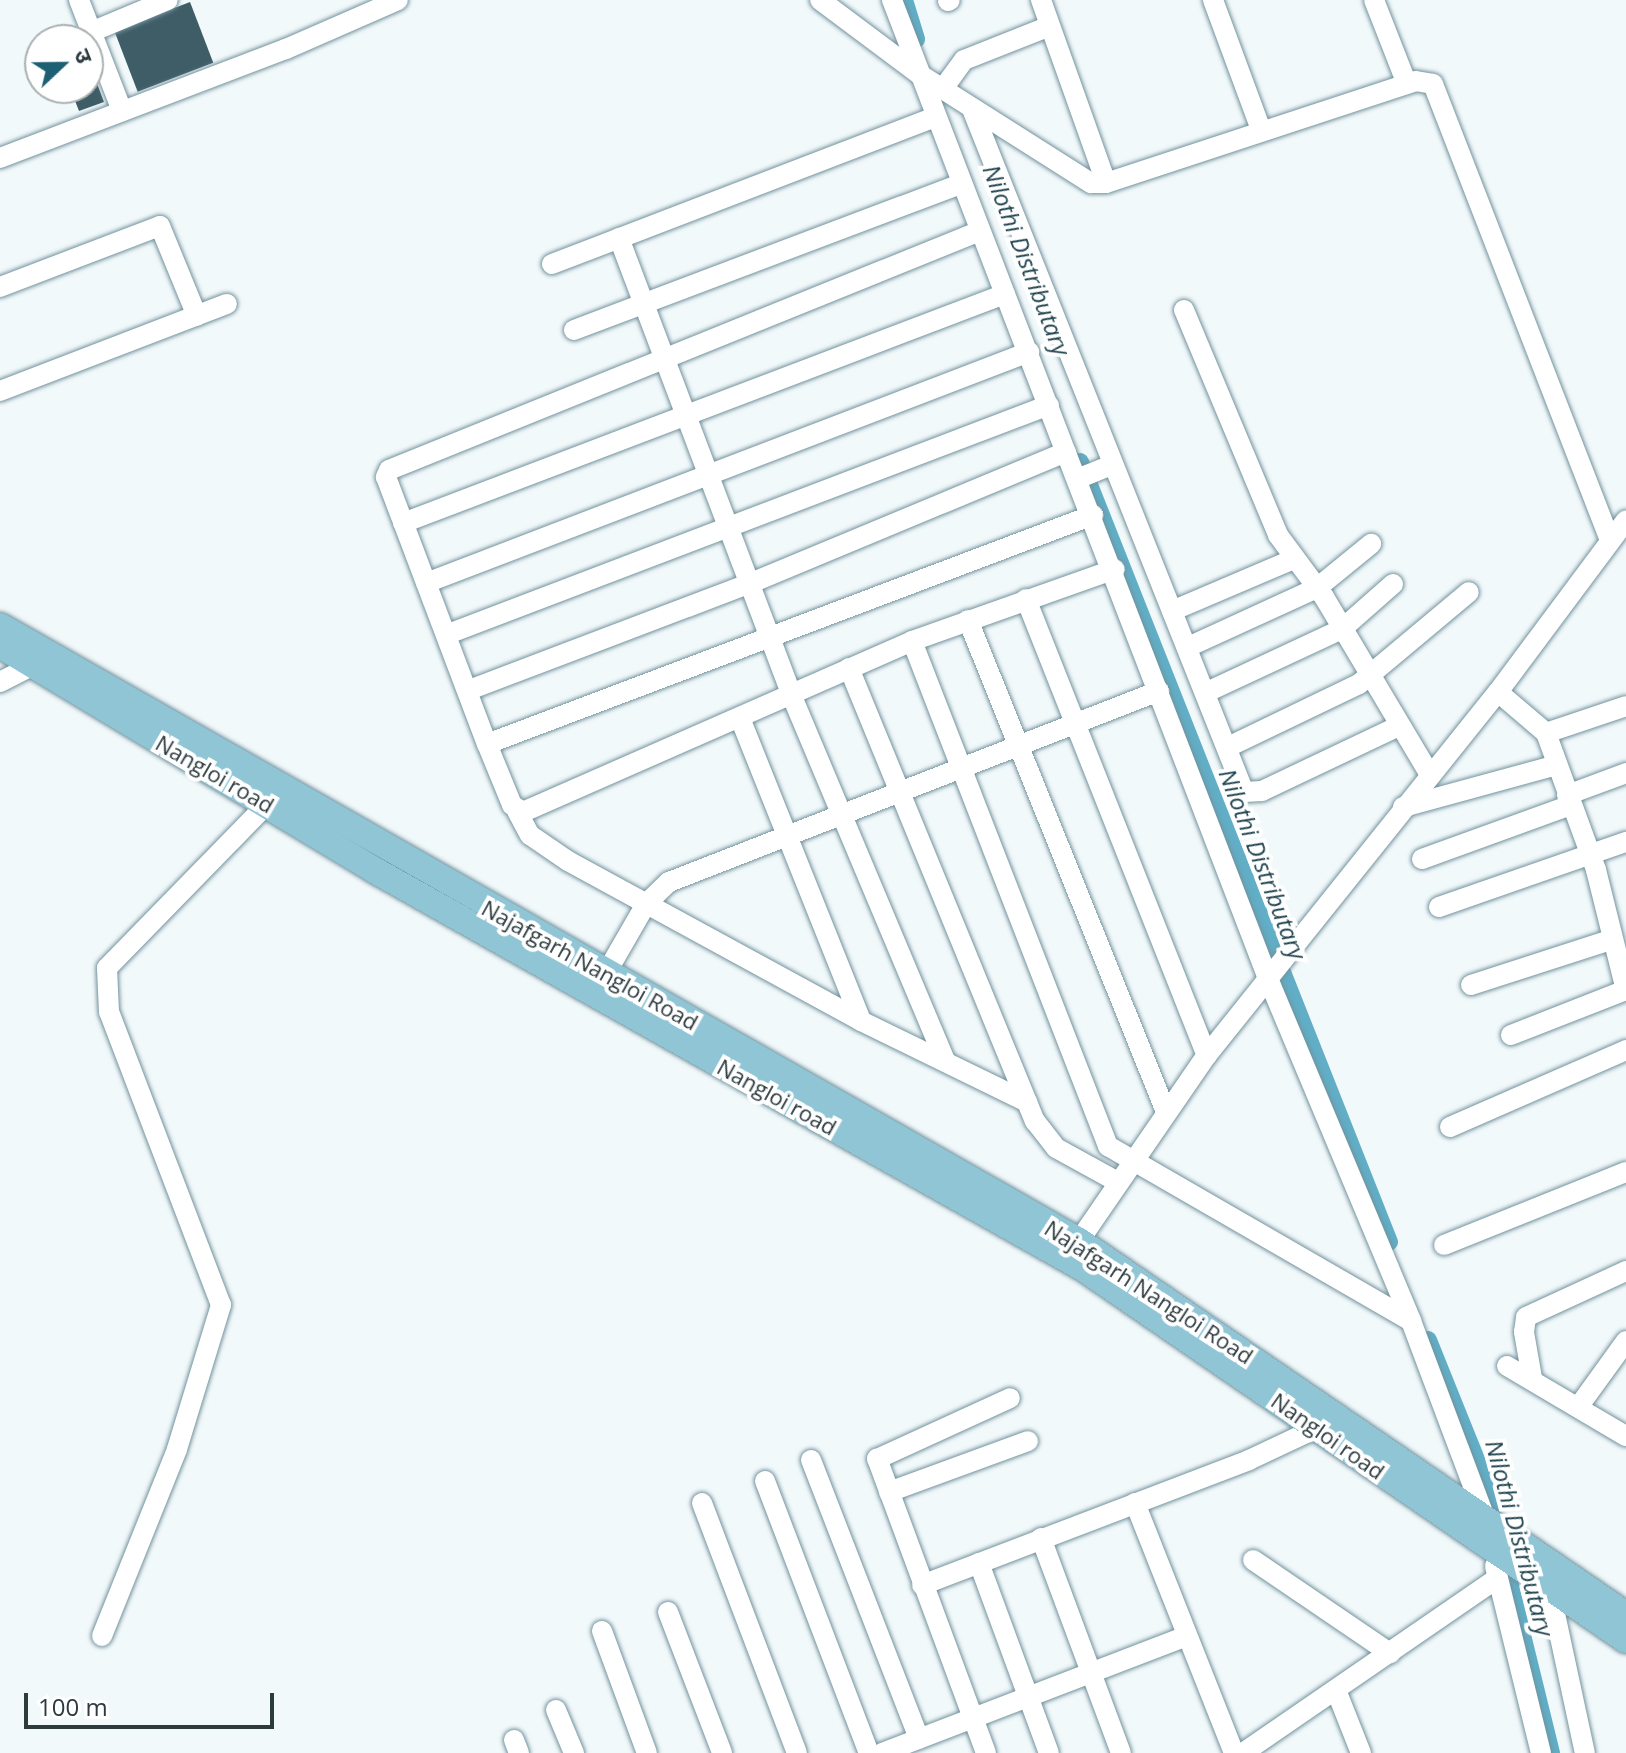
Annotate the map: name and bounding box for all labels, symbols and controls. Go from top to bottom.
north arrow [24,24,104,104]
text: उ [68,44,101,67]
water label: Nilothi Distributary [977,160,1077,360]
street label: Nangloi road [151,730,279,818]
water label: Nilothi Distributary [1213,764,1313,964]
street label: Najafgarh Nangloi Road [477,895,703,1035]
street label: Nangloi road [713,1053,841,1141]
street label: Najafgarh Nangloi Road [1040,1215,1258,1369]
street label: Nangloi road [1266,1387,1390,1485]
water label: Nilothi Distributary [1480,1437,1560,1639]
scale bar [28,1677,278,1727]
text: 100 m [38,1690,108,1723]

